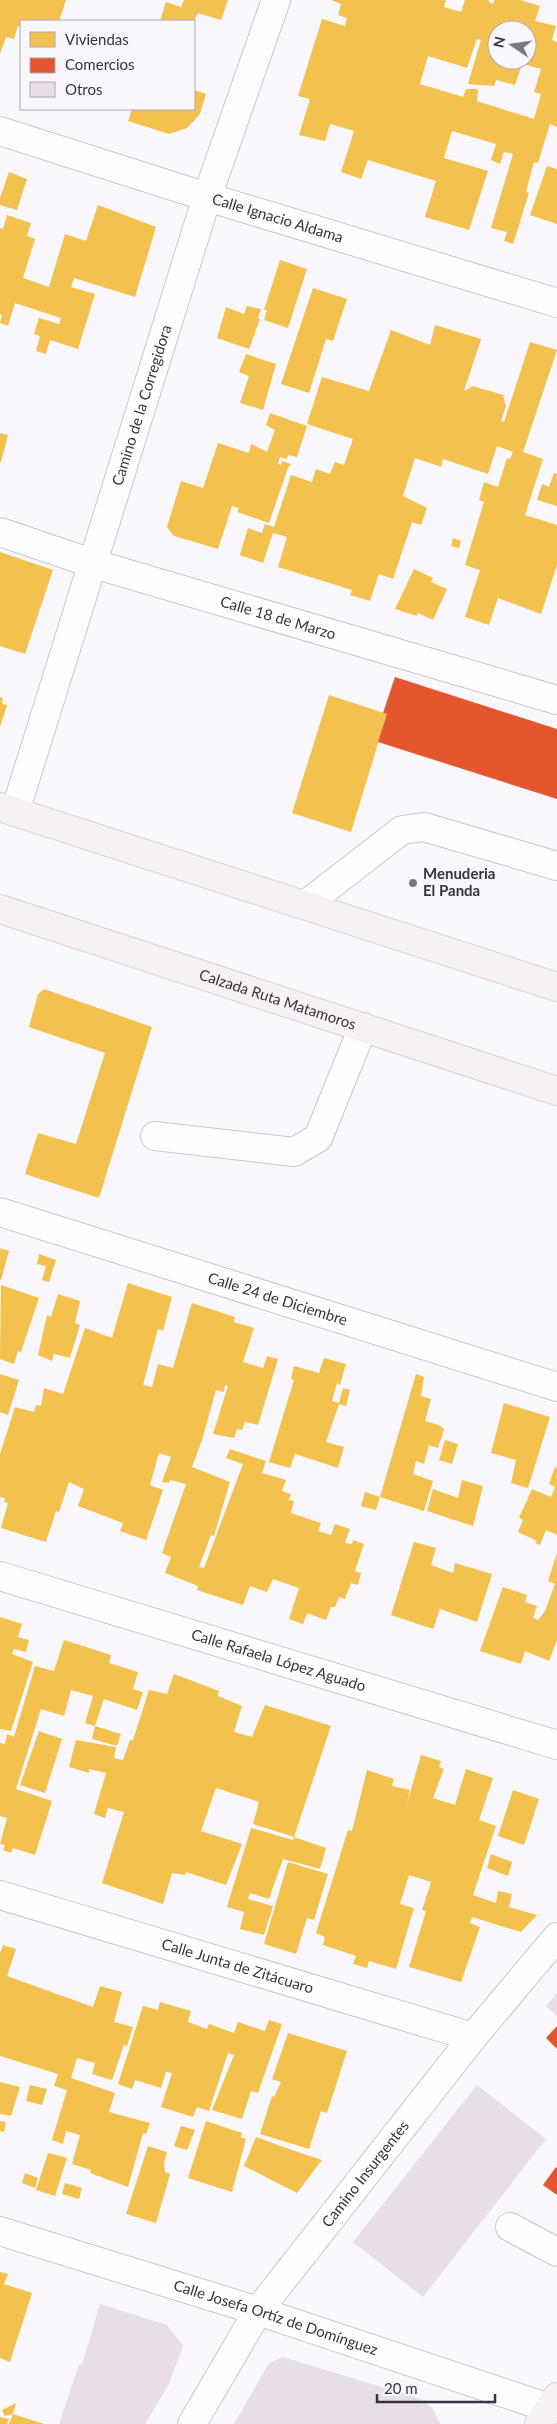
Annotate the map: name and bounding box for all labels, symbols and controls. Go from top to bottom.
legend [20,20,195,110]
north arrow [487,20,537,70]
text: Viviendas [65,30,129,48]
text: N [489,35,508,49]
text: Comercios [65,55,135,73]
text: Otros [65,80,103,98]
street label: Calle Ignacio Aldama [210,189,346,246]
street label: Camino de la Corregidora [107,323,175,488]
street label: Calle 18 de Marzo [218,592,338,643]
place label: Menuderia El Panda [423,864,495,899]
marker: Menuderia El Panda [407,877,419,889]
street label: Calzada Ruta Matamoros [197,965,359,1033]
street label: Calle 24 de Diciembre [206,1268,350,1329]
street label: Calle Rafaela López Aguado [189,1625,368,1694]
street label: Calle Junta de Zitácuaro [160,1934,316,1997]
street label: Camino Insurgentes [317,2117,412,2230]
street label: Calle Josefa Ortíz de Domínguez [172,2275,381,2358]
scale bar [377,2372,494,2404]
text: 20 m [384,2379,418,2397]

